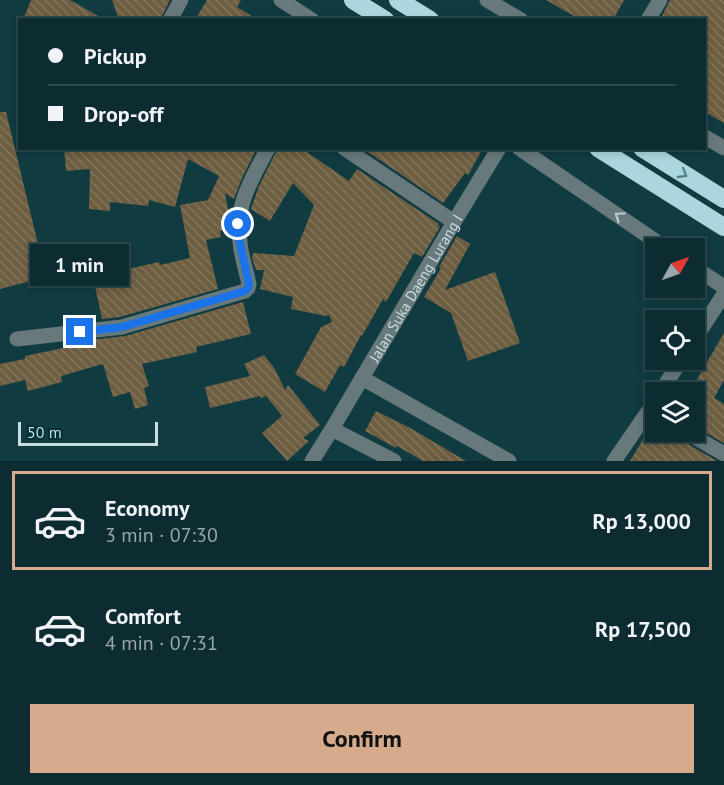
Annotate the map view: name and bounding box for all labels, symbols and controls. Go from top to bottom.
text: Pickup [84,42,147,70]
text: Drop-off [84,100,163,128]
one-way arrow [677,166,687,178]
route start [224,210,251,237]
street label: Jalan Suka Daeng Lurang I [364,210,466,366]
one-way arrow [615,212,626,223]
north arrow [645,238,705,298]
map controls [645,238,705,442]
callout: 1 min [31,245,130,287]
text: 1 min [55,252,104,278]
button: locate [645,310,705,370]
route end [66,318,93,345]
button: layers [645,382,705,442]
scale bar [18,419,158,447]
text: 50 m [27,422,62,442]
icon: car [33,494,87,548]
text: Economy [105,494,189,522]
text: Rp 13,000 [592,507,691,535]
text: 3 min · 07:30 [105,522,218,548]
icon: car [33,602,87,656]
text: Comfort [105,602,181,630]
text: Rp 17,500 [595,615,691,643]
text: 4 min · 07:31 [105,630,218,656]
button: Confirm [30,704,694,773]

